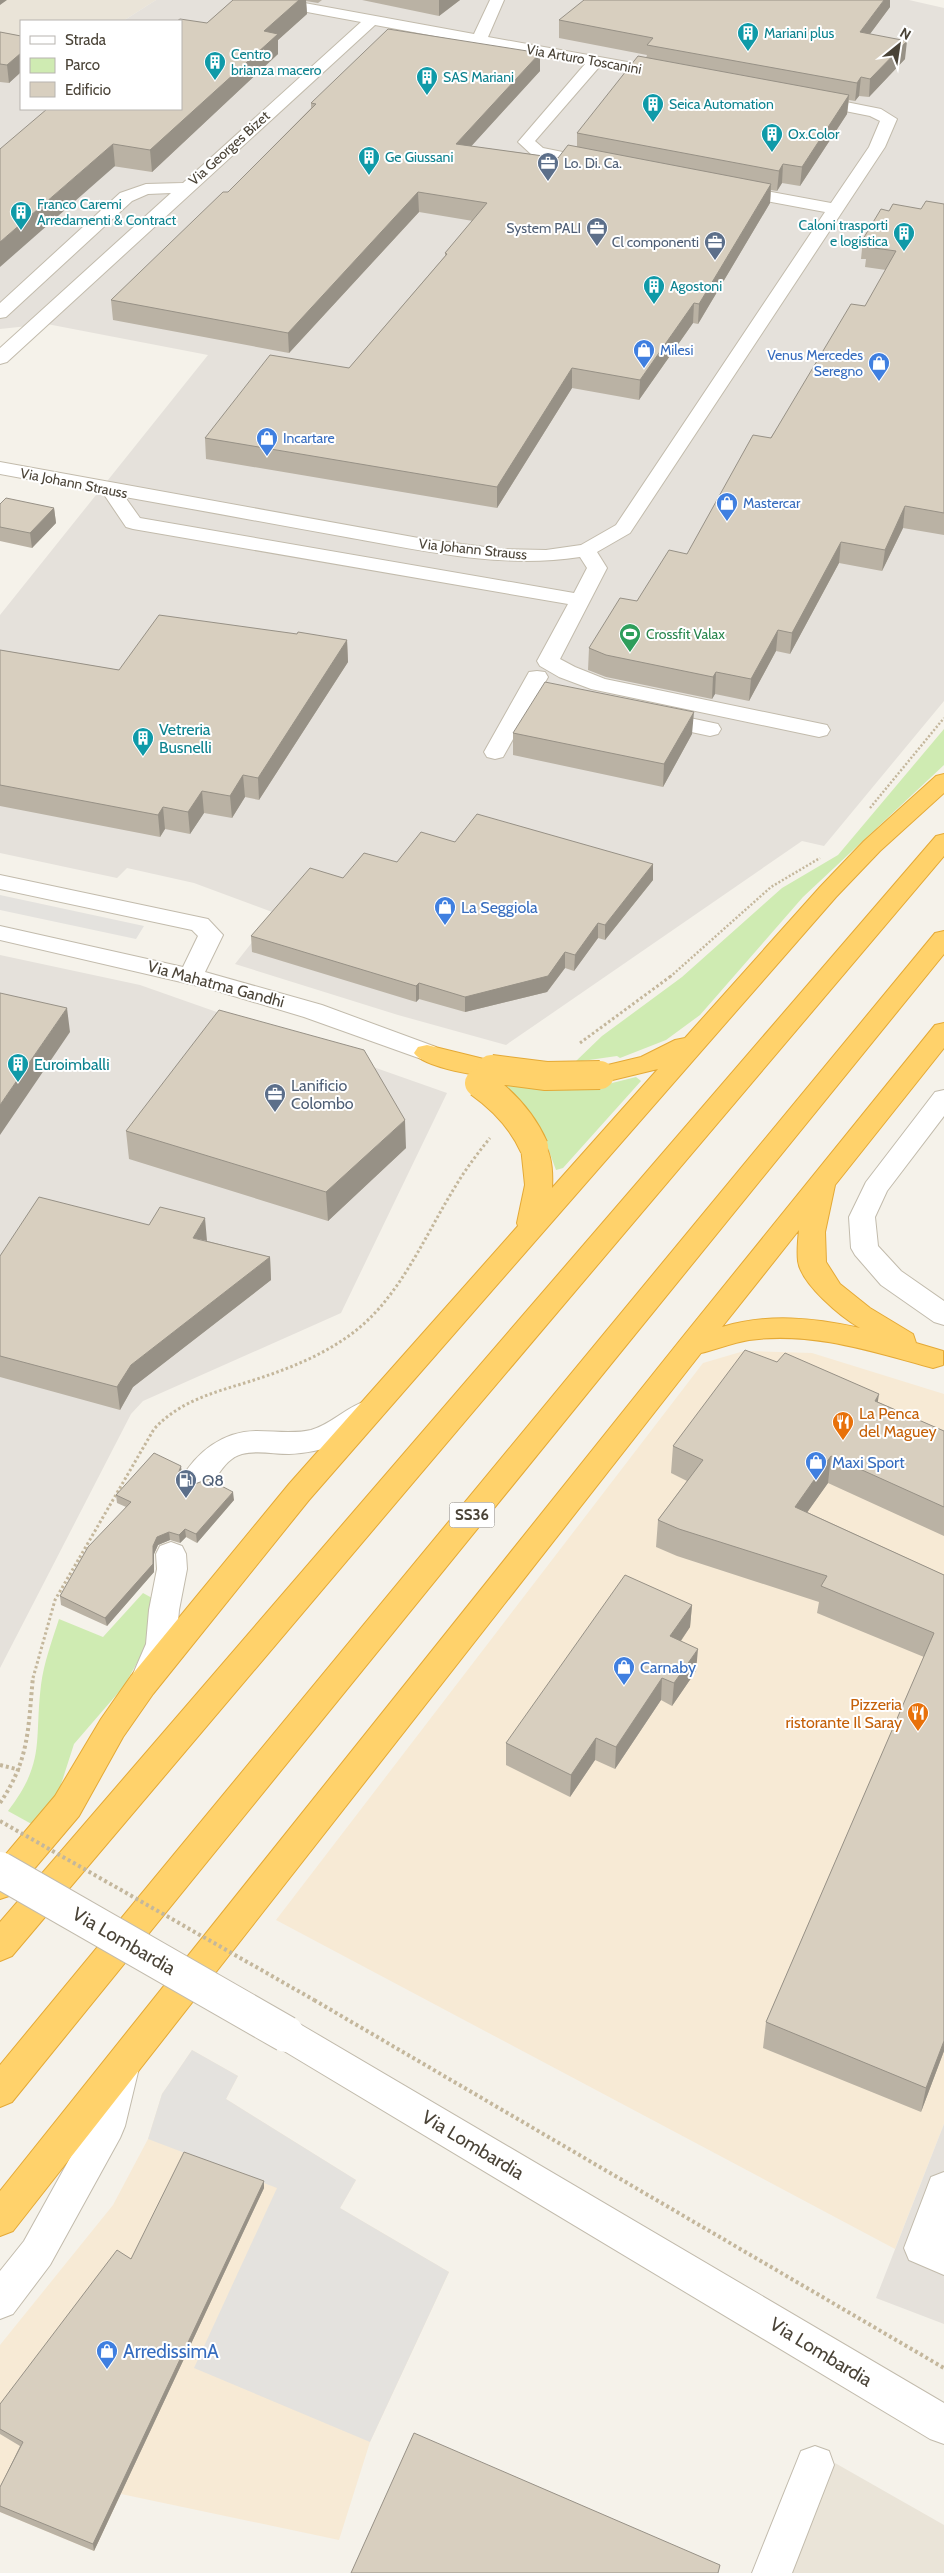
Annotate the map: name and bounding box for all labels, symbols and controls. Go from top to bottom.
legend [20,20,182,110]
north arrow [874,20,924,70]
building icon: Mariani plus [736,21,760,52]
text: N [897,23,914,44]
place label: Mariani plus [764,24,834,42]
text: Strada [65,31,107,49]
street label: Via Arturo Toscanini [525,40,643,78]
place label: Centro brianza macero [231,45,322,79]
building icon: Centro brianza macero [203,50,227,81]
text: Parco [65,56,100,74]
building icon: SAS Mariani [415,65,439,96]
place label: SAS Mariani [443,68,514,86]
text: Edificio [65,81,111,99]
building icon: Seica Automation [641,92,665,123]
place label: Seica Automation [669,95,774,113]
street label: Via Georges Bizet [185,107,274,189]
building icon: Ox.Color [760,122,784,153]
place label: Ox.Color [788,125,840,143]
building icon: Ge Giussani [357,145,381,176]
place label: Ge Giussani [385,148,453,166]
office icon: Lo. Di. Ca. [536,151,560,182]
place label: Lo. Di. Ca. [564,154,622,172]
place label: Franco Caremi Arredamenti & Contract [37,195,177,229]
building icon: Franco Caremi Arredamenti & Contract [9,200,33,231]
office icon: System PALI [585,216,609,247]
place label: Caloni trasporti e logistica [799,216,888,250]
place label: System PALI [506,219,581,237]
building icon: Caloni trasporti e logistica [892,221,916,252]
office icon: Cl componenti [703,230,727,261]
place label: Cl componenti [612,233,699,251]
building icon: Agostoni [642,274,666,305]
place label: Agostoni [670,277,722,295]
shop icon: Milesi [632,338,656,369]
place label: Milesi [660,341,693,359]
place label: Venus Mercedes Seregno [767,346,863,380]
shop icon: Venus Mercedes Seregno [867,351,891,382]
shop icon: Incartare [255,426,279,457]
place label: Incartare [283,429,335,447]
street label: Via Johann Strauss [19,464,129,502]
shop icon: Mastercar [715,491,739,522]
place label: Mastercar [743,494,801,512]
street label: Via Johann Strauss [418,534,528,564]
sports icon: Crossfit Valax [618,622,642,653]
place label: Crossfit Valax [646,625,725,643]
place label: Vetreria Busnelli [159,720,212,757]
building icon: Vetreria Busnelli [131,726,155,757]
shop icon: La Seggiola [433,895,457,926]
place label: La Seggiola [461,898,538,917]
street label: Via Mahatma Gandhi [145,957,287,1011]
building icon: Euroimballi [6,1052,30,1083]
place label: Euroimballi [34,1055,110,1074]
place label: Lanificio Colombo [291,1076,354,1113]
office icon: Lanificio Colombo [263,1082,287,1113]
place label: La Penca del Maguey [859,1404,937,1441]
restaurant icon: La Penca del Maguey [831,1410,855,1441]
shop icon: Maxi Sport [804,1450,828,1481]
place label: Maxi Sport [832,1453,905,1472]
fuel station icon: Q8 [174,1468,198,1499]
place label: Q8 [202,1471,224,1490]
road number: SS36 [450,1502,494,1528]
shop icon: Carnaby [612,1655,636,1686]
place label: Carnaby [640,1658,696,1677]
place label: Pizzeria ristorante Il Saray [786,1695,902,1732]
restaurant icon: Pizzeria ristorante Il Saray [906,1701,930,1732]
street label: Via Lombardia [68,1902,180,1980]
street label: Via Lombardia [418,2105,528,2185]
street label: Via Lombardia [766,2312,876,2392]
shop icon: ArredissimA [95,2339,119,2370]
place label: ArredissimA [123,2340,219,2363]

